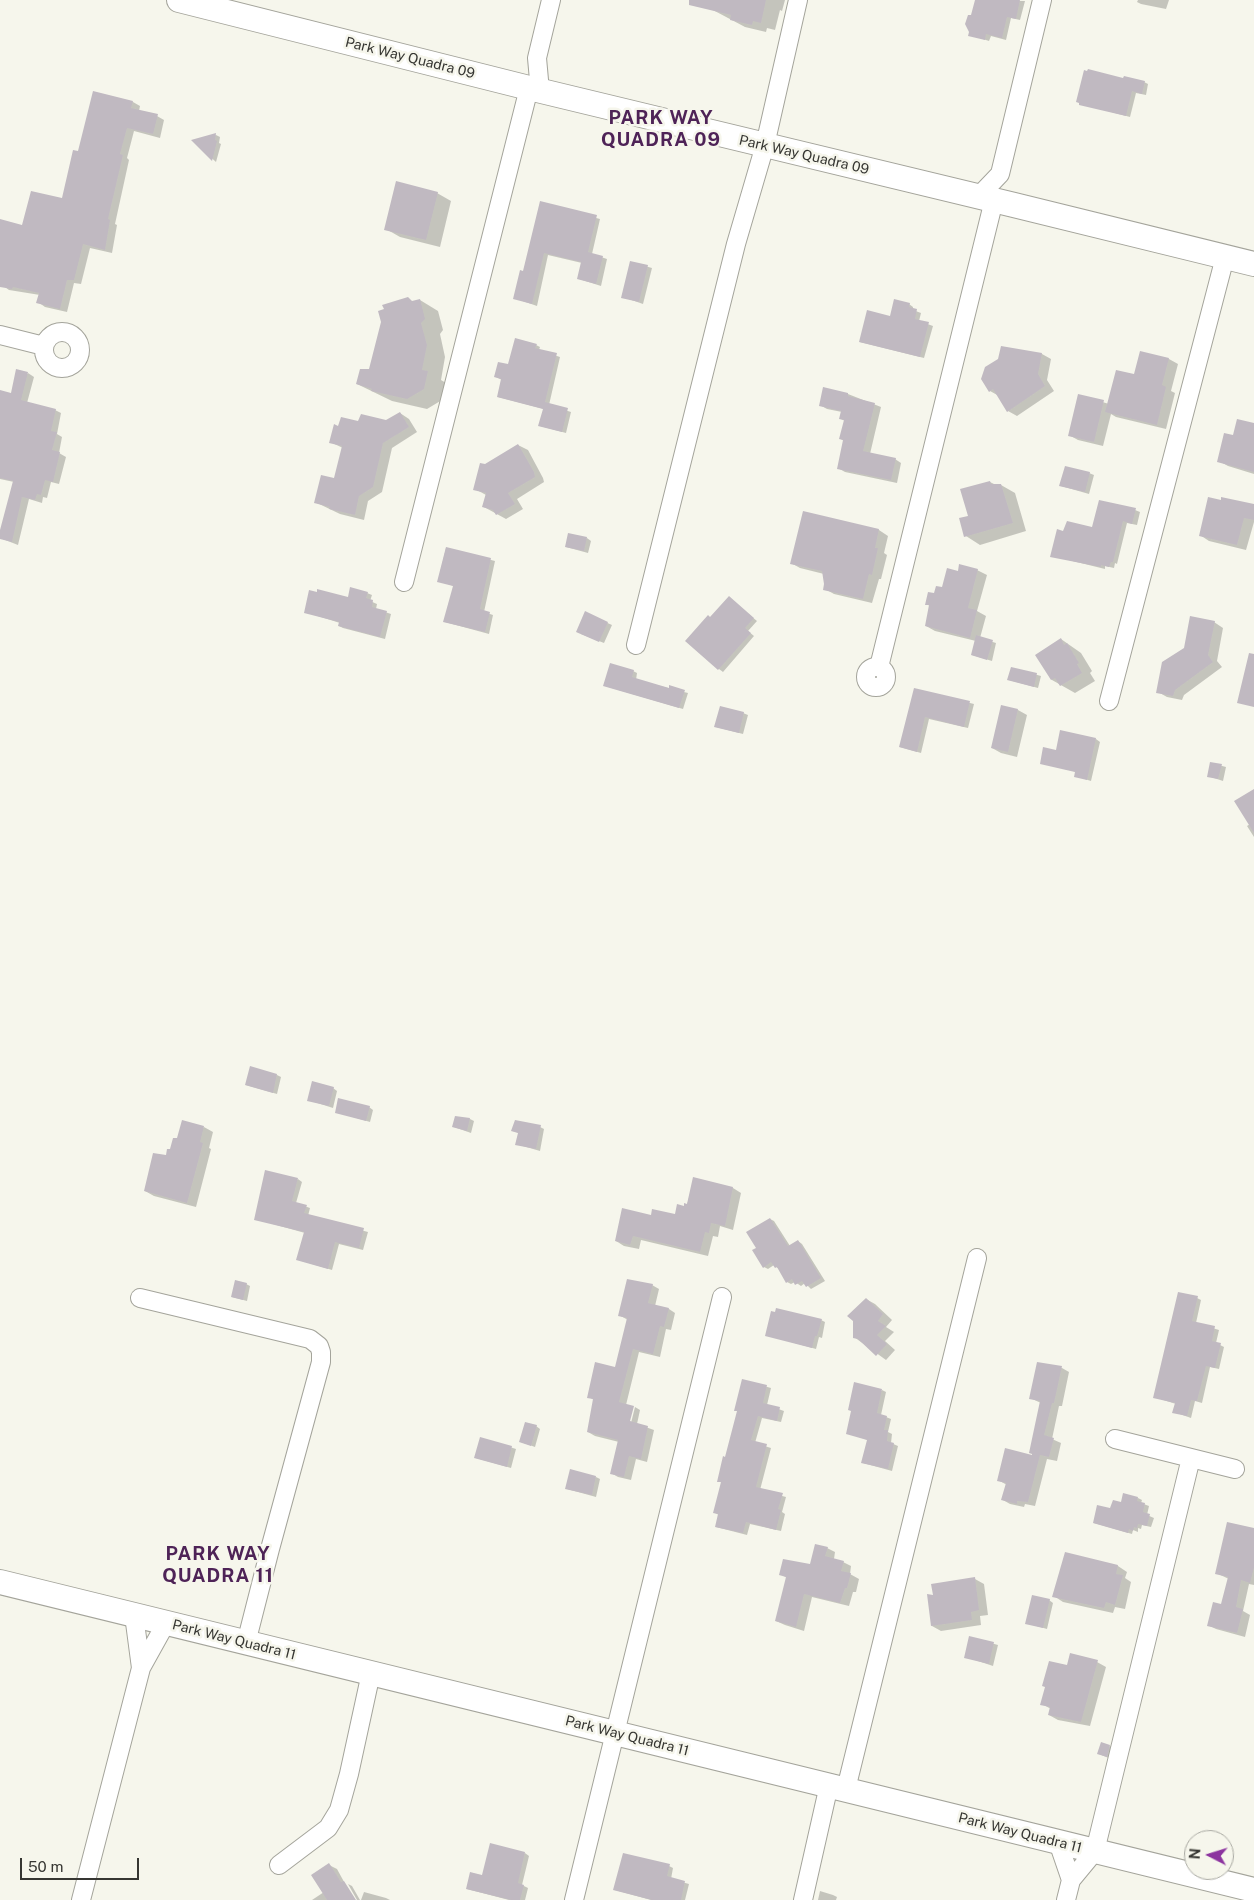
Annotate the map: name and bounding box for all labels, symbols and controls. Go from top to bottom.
street label: Park Way Quadra 09 [344,34,476,82]
district label: PARK WAY QUADRA 09 [600,107,722,151]
street label: Park Way Quadra 09 [737,132,871,178]
district label: PARK WAY QUADRA 11 [161,1543,275,1587]
street label: Park Way Quadra 11 [170,1616,298,1664]
street label: Park Way Quadra 11 [563,1712,691,1760]
street label: Park Way Quadra 11 [956,1809,1084,1857]
north arrow [1184,1830,1234,1880]
scale bar [22,1848,141,1880]
text: N [1187,1848,1203,1860]
text: 50 m [28,1858,63,1875]

